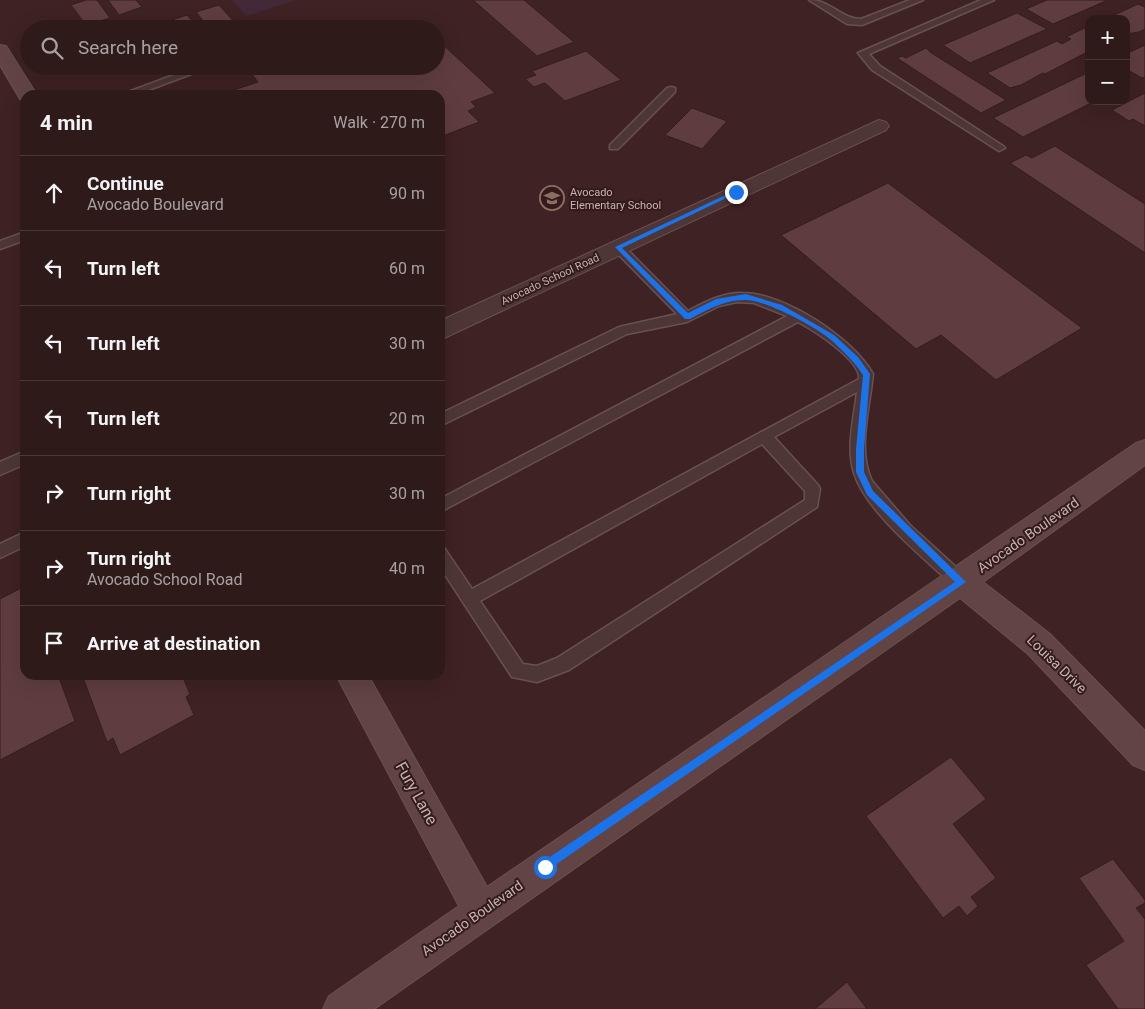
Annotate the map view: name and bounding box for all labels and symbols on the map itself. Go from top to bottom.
route end [725,181,748,204]
school or university icon: Avocado Elementary School [539,185,565,211]
place label: Avocado Elementary School [570,186,661,212]
street label: Avocado School Road [499,251,601,308]
street label: Avocado Boulevard [974,494,1082,576]
street label: Louisa Drive [1024,632,1090,696]
street label: Fury Lane [391,758,442,828]
route start [534,856,557,879]
street label: Avocado Boulevard [418,877,526,959]

